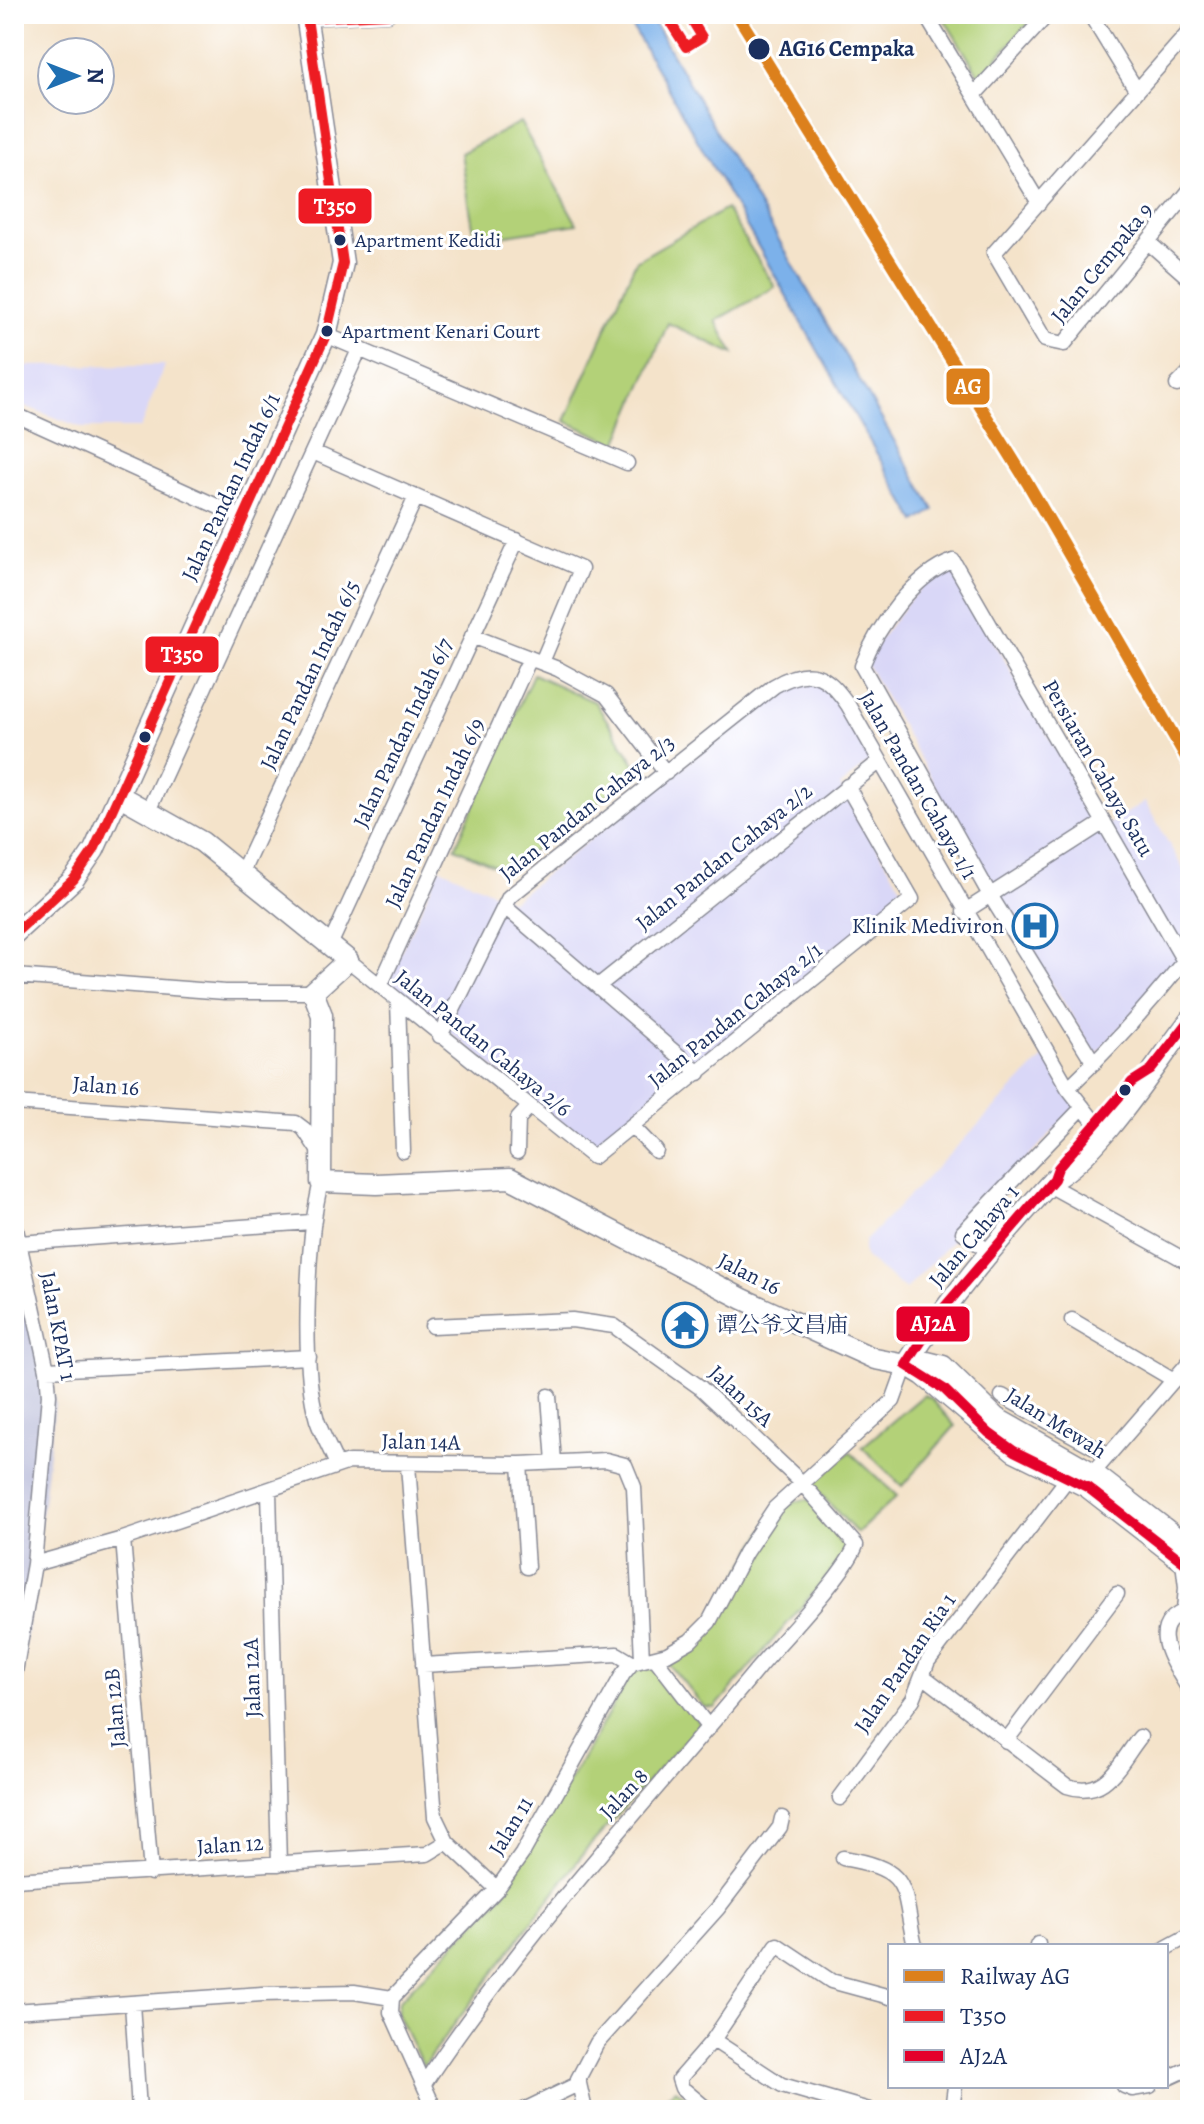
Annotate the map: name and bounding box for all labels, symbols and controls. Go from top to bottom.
place label: AG16 Cempaka [778,34,915,64]
north arrow [36,36,116,116]
marker: AG16 Cempaka [746,36,772,62]
text: N [80,68,110,84]
line badge: T350 [297,187,373,225]
text: T350 [314,192,356,222]
street label: Jalan Cempaka 9 [1044,196,1160,330]
place label: Apartment Kedidi [354,227,501,254]
marker: Apartment Kedidi [332,232,348,248]
place label: Apartment Kenari Court [341,318,541,345]
marker: Apartment Kenari Court [319,323,335,339]
line badge: AG [945,367,991,406]
text: AG [953,372,982,402]
street label: Jalan Pandan Indah 6/1 [174,388,288,586]
street label: Jalan Pandan Indah 6/5 [253,575,367,775]
street label: Jalan Pandan Indah 6/7 [346,633,460,833]
line badge: T350 [144,635,220,674]
text: T350 [161,640,203,670]
street label: Persiaran Cahaya Satu [1035,674,1161,862]
street label: Jalan Pandan Cahaya 1/1 [852,685,984,885]
street label: Jalan Pandan Indah 6/9 [378,713,492,913]
street label: Jalan Pandan Cahaya 2/3 [493,728,681,888]
unlabelled marker [137,729,153,745]
street label: Jalan Pandan Cahaya 2/2 [629,776,819,938]
hospital icon: Klinik Mediviron [1011,902,1059,950]
place label: Klinik Mediviron [852,911,1004,941]
street label: Jalan Pandan Cahaya 2/1 [642,935,828,1095]
street label: Jalan Pandan Cahaya 2/6 [389,962,577,1124]
street label: Jalan 16 [72,1069,140,1103]
unlabelled marker [1117,1082,1133,1098]
street label: Jalan Cahaya 1 [922,1178,1026,1294]
street label: Jalan 16 [713,1246,785,1302]
street label: Jalan KPAT 1 [33,1269,83,1383]
temple icon: 谭公爷文昌庙 [661,1301,709,1349]
line badge: AJ2A [895,1305,971,1343]
text: AJ2A [909,1309,956,1339]
place label: 谭公爷文昌庙 [716,1310,848,1340]
street label: Jalan 15A [702,1358,781,1435]
street label: Jalan Mewah [1000,1380,1113,1466]
street label: Jalan 14A [381,1426,462,1458]
street label: Jalan Pandan Ria 1 [847,1587,963,1739]
street label: Jalan 12A [236,1637,268,1718]
street label: Jalan 12B [97,1667,133,1749]
street label: Jalan 8 [593,1762,655,1826]
street label: Jalan 11 [482,1791,540,1861]
street label: Jalan 12 [196,1828,264,1862]
legend [888,1944,1168,2088]
text: Railway AG [960,1960,1071,1992]
text: T350 [960,2000,1006,2032]
text: AJ2A [959,2040,1008,2072]

